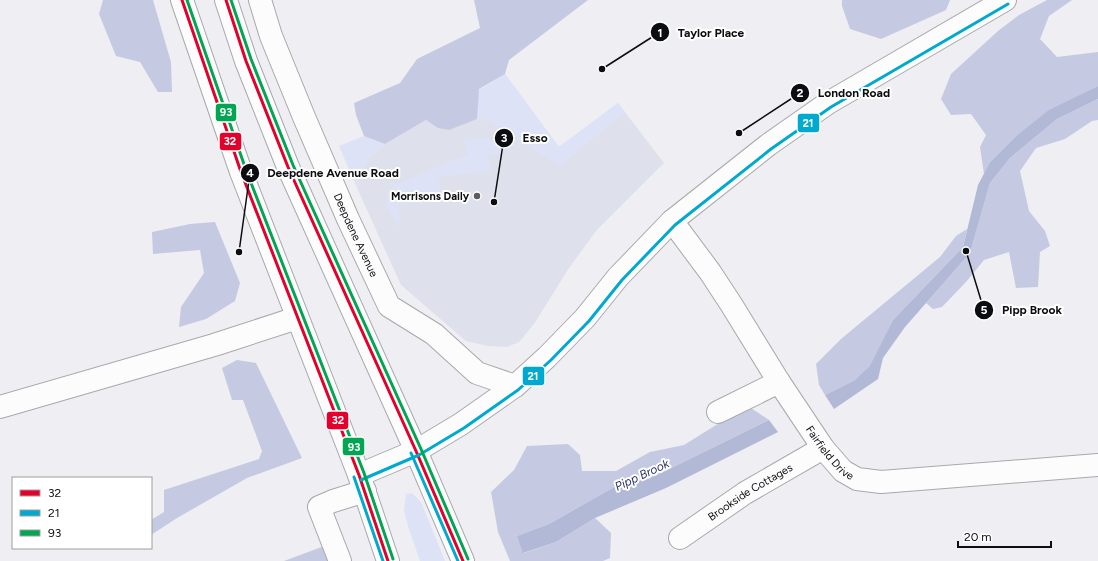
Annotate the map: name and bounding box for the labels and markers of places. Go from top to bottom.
callout: Taylor Place [650,20,752,44]
callout: London Road [790,81,898,105]
callout: Esso [494,126,555,150]
callout: Deepdene Avenue Road [240,161,407,185]
place label: Morrisons Daily [391,190,470,203]
marker: Morrisons Daily [472,191,482,201]
callout: Pipp Brook [974,298,1070,322]

